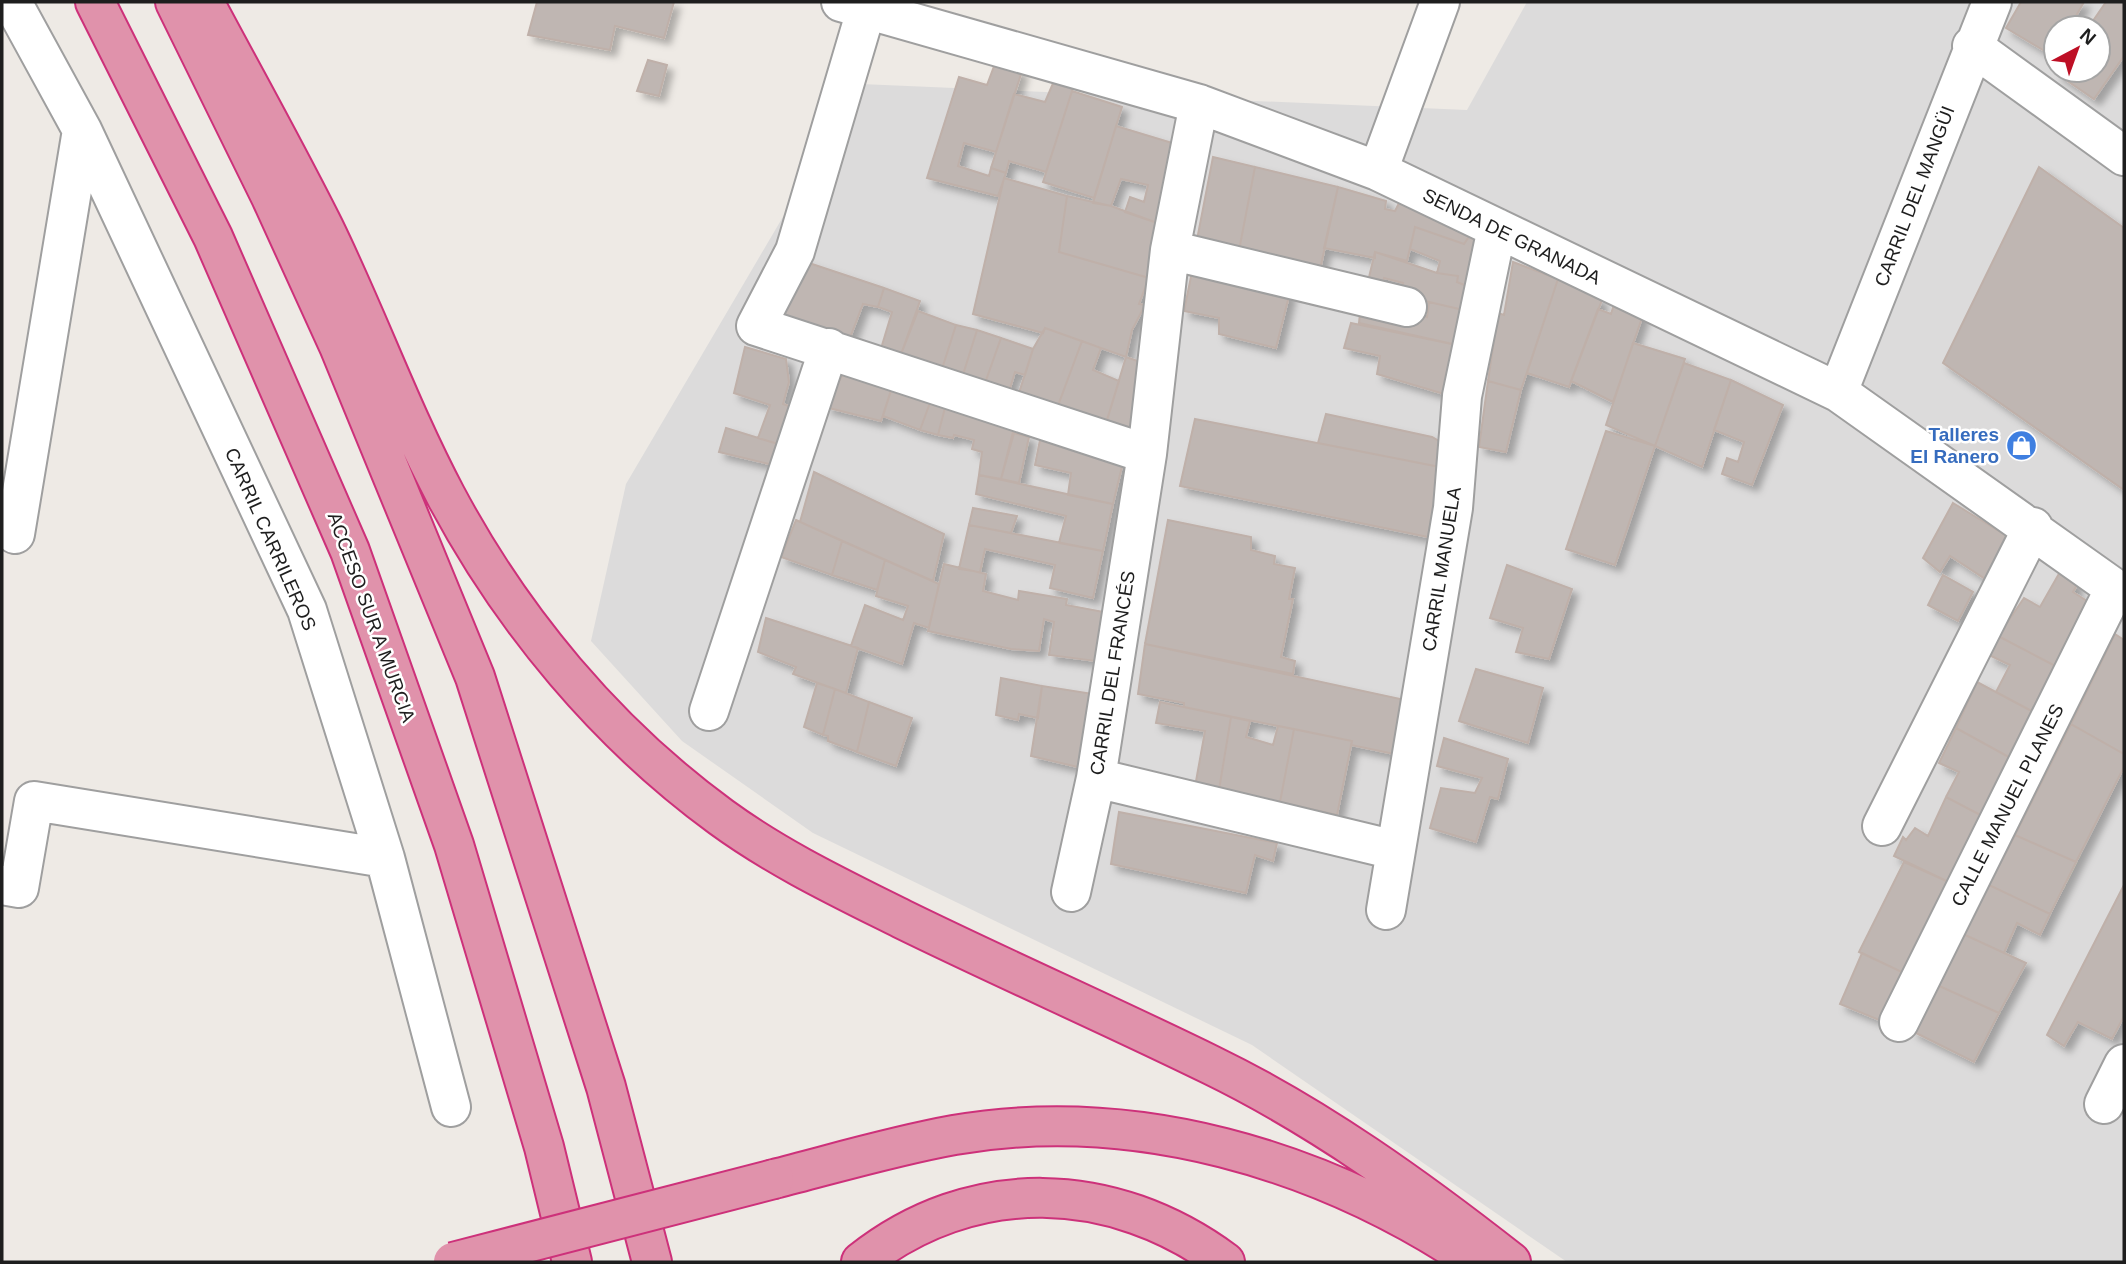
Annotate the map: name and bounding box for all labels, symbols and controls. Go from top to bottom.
north arrow [2042,14,2112,84]
text: N [2076,24,2100,49]
street label: CARRIL DEL MANGÜI [1870,103,1959,289]
street label: SENDA DE GRANADA [1419,184,1604,289]
place label: Talleres El Ranero [1910,424,1999,467]
shop icon: Talleres El Ranero [2005,428,2039,462]
street label: CARRIL CARRILEROS [221,445,320,634]
street label: CARRIL MANUELA [1418,485,1465,653]
street label: ACCESO SUR A MURCIA [324,509,419,725]
street label: CARRIL DEL FRANCÉS [1086,569,1139,777]
street label: CALLE MANUEL PLANES [1947,701,2068,910]

